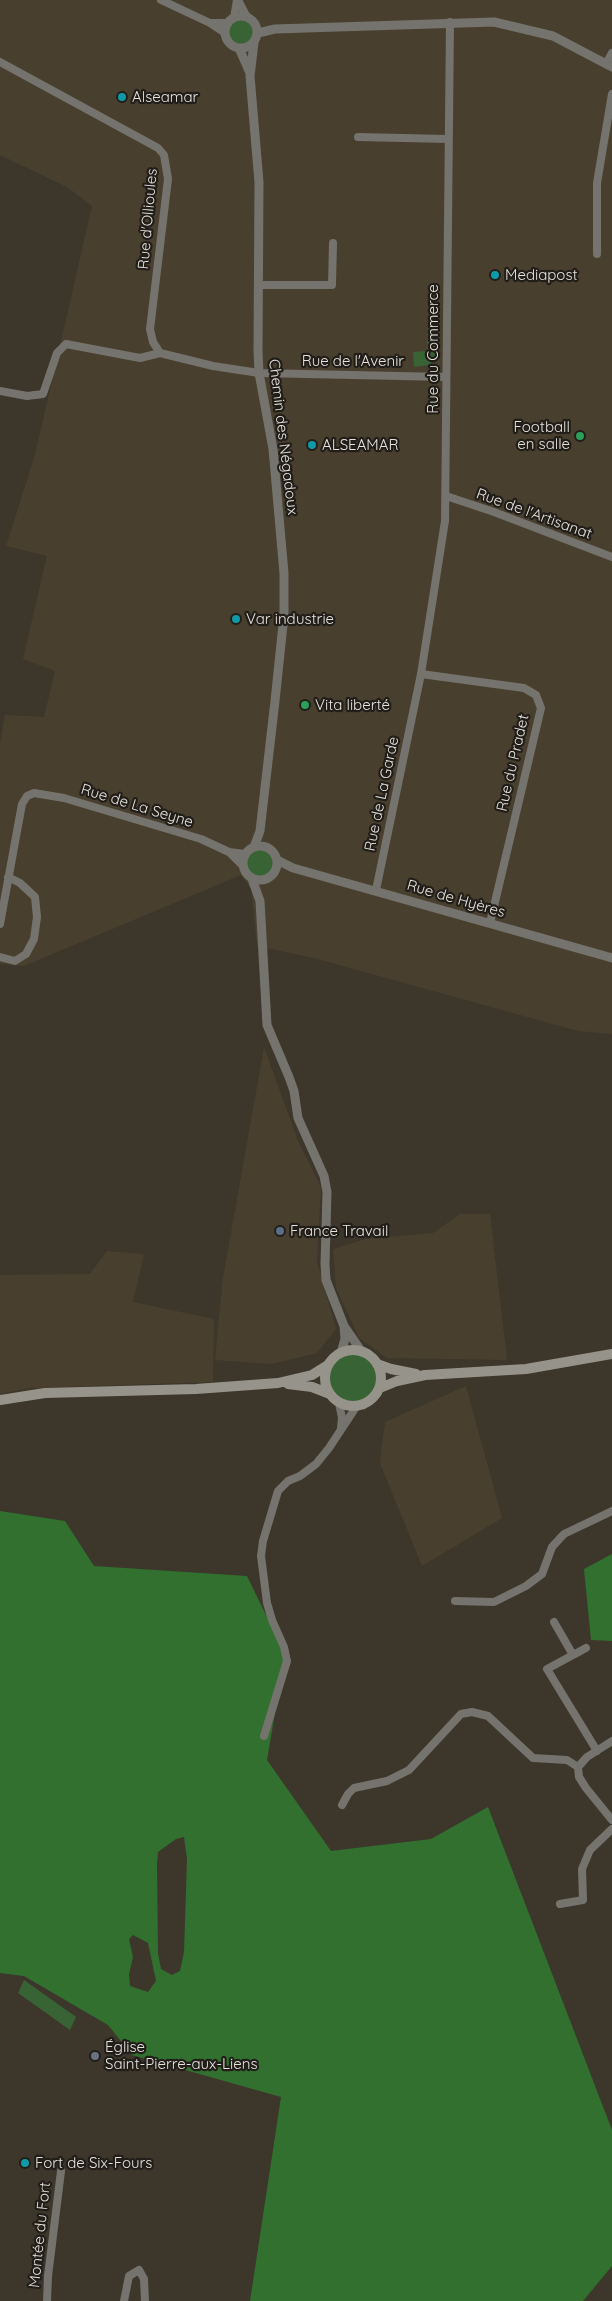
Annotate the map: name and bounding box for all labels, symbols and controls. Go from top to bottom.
place label: Alseamar [132,88,198,106]
marker: Alseamar [116,91,128,103]
street label: Rue d'Ollioules [135,168,161,270]
place label: Mediapost [505,266,578,284]
marker: Mediapost [489,269,501,281]
street label: Rue du Commerce [424,284,442,414]
street label: Rue de l'Avenir [302,352,404,370]
street label: Chemin des Négadoux [265,358,301,516]
place label: Football en salle [513,418,570,453]
marker: Football en salle [574,430,586,442]
place label: ALSEAMAR [322,436,398,454]
marker: ALSEAMAR [306,439,318,451]
street label: Rue de l'Artisanat [474,485,594,543]
place label: Var industrie [246,610,334,628]
marker: Var industrie [230,613,242,625]
place label: Vita liberté [315,696,390,714]
marker: Vita liberté [299,699,311,711]
street label: Rue du Pradet [493,713,533,813]
street label: Rue de La Garde [361,735,403,853]
street label: Rue de La Seyne [79,780,195,832]
street label: Rue de Hyères [405,876,507,922]
place label: France Travail [290,1222,388,1240]
marker: France Travail [274,1225,286,1237]
place label: Église Saint-Pierre-aux-Liens [105,2038,257,2073]
marker: Église Saint-Pierre-aux-Liens [89,2050,101,2062]
place label: Fort de Six-Fours [35,2154,152,2172]
marker: Fort de Six-Fours [19,2157,31,2169]
street label: Montée du Fort [25,2181,55,2289]

